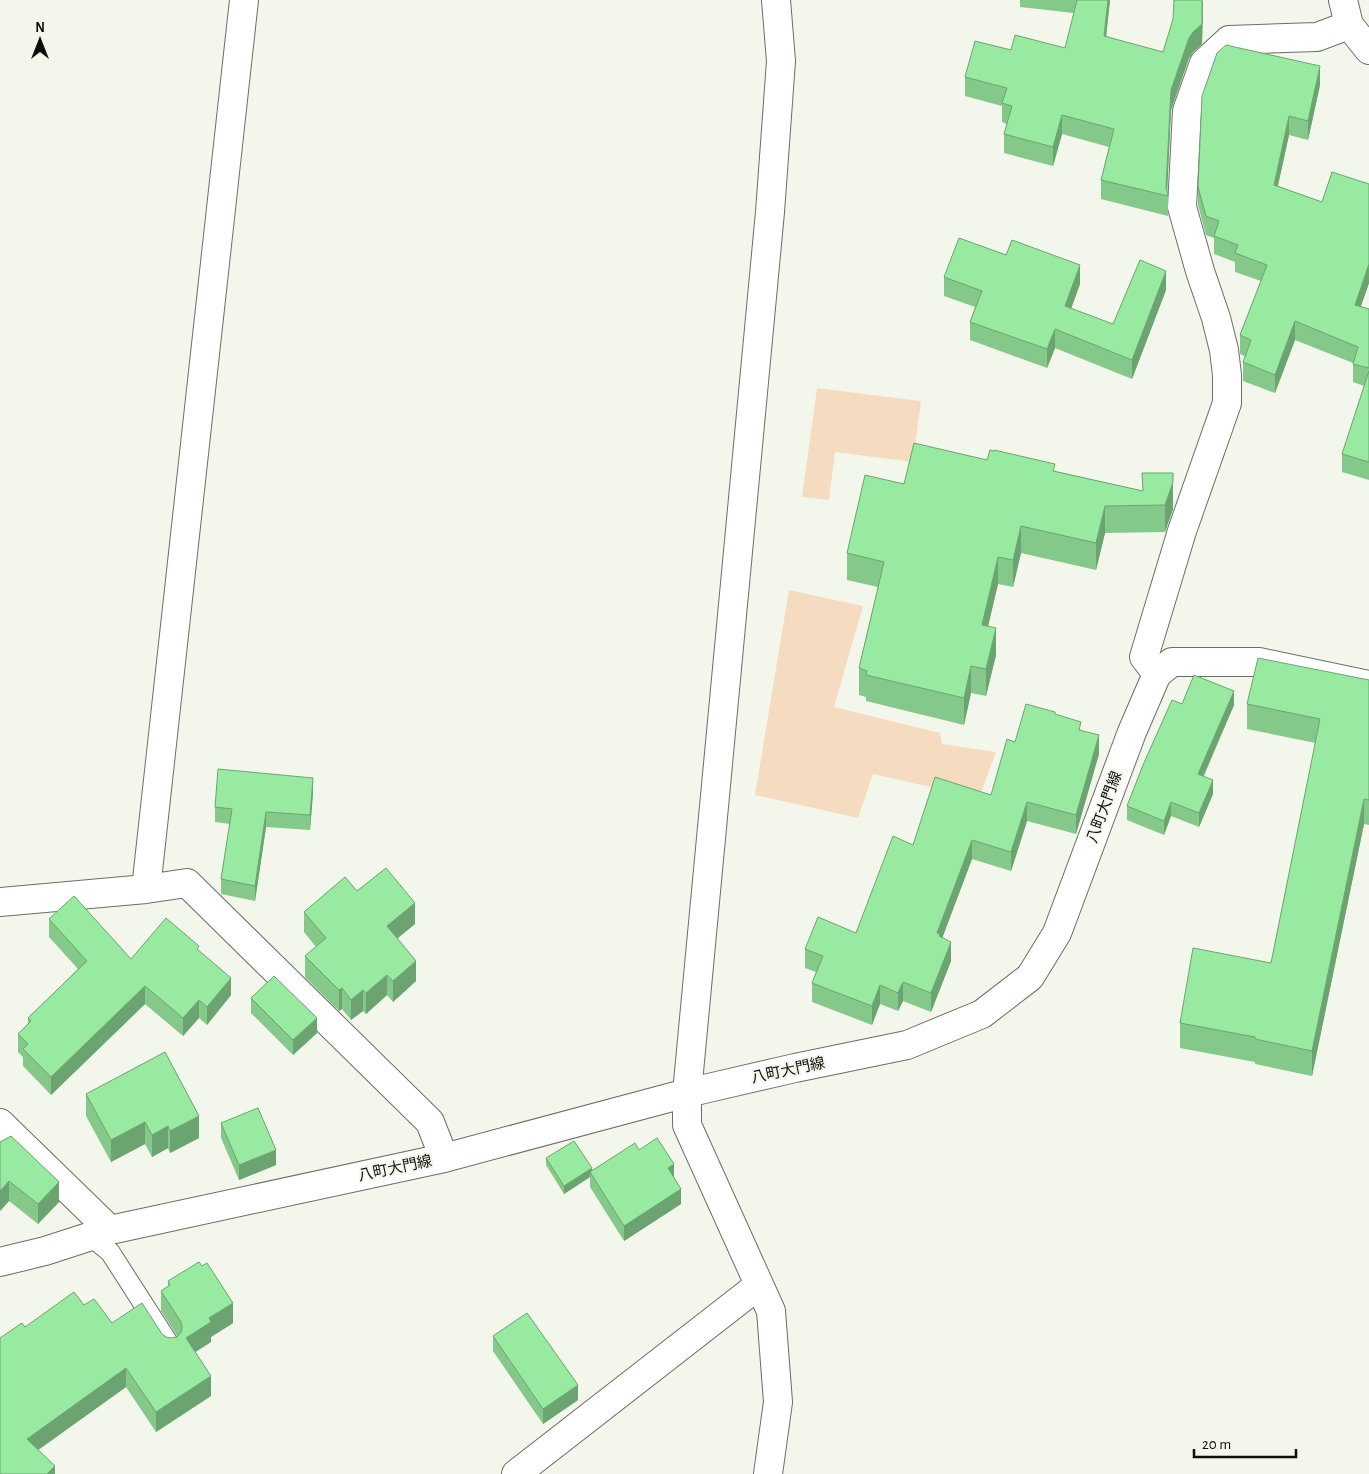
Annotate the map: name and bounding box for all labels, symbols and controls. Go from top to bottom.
north arrow [15,15,65,65]
text: N [35,21,45,35]
street label: 八町大門線 [1084,769,1124,845]
street label: 八町大門線 [750,1054,826,1086]
street label: 八町大門線 [357,1152,433,1184]
scale bar [1194,1426,1296,1458]
text: 20 m [1202,1437,1231,1452]

